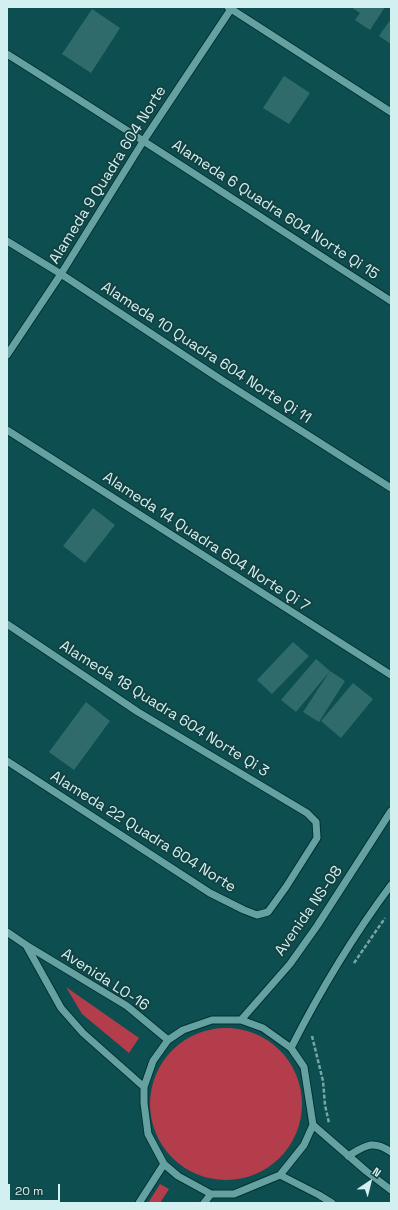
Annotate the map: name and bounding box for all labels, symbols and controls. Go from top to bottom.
street label: Alameda 9 Quadra 604 Norte [46,83,170,267]
street label: Alameda 6 Quadra 604 Norte Qi 15 [168,136,382,284]
street label: Alameda 10 Quadra 604 Norte Qi 11 [98,278,314,428]
street label: Alameda 14 Quadra 604 Norte Qi 7 [99,468,313,616]
street label: Alameda 18 Quadra 604 Norte Qi 3 [56,637,272,781]
street label: Alameda 22 Quadra 604 Norte [47,767,239,897]
street label: Avenida NS-08 [271,863,347,959]
street label: Avenida LO-16 [58,945,152,1015]
north arrow [350,1162,390,1202]
text: N [370,1164,384,1180]
scale bar [10,1176,62,1202]
text: 20 m [15,1183,43,1199]

